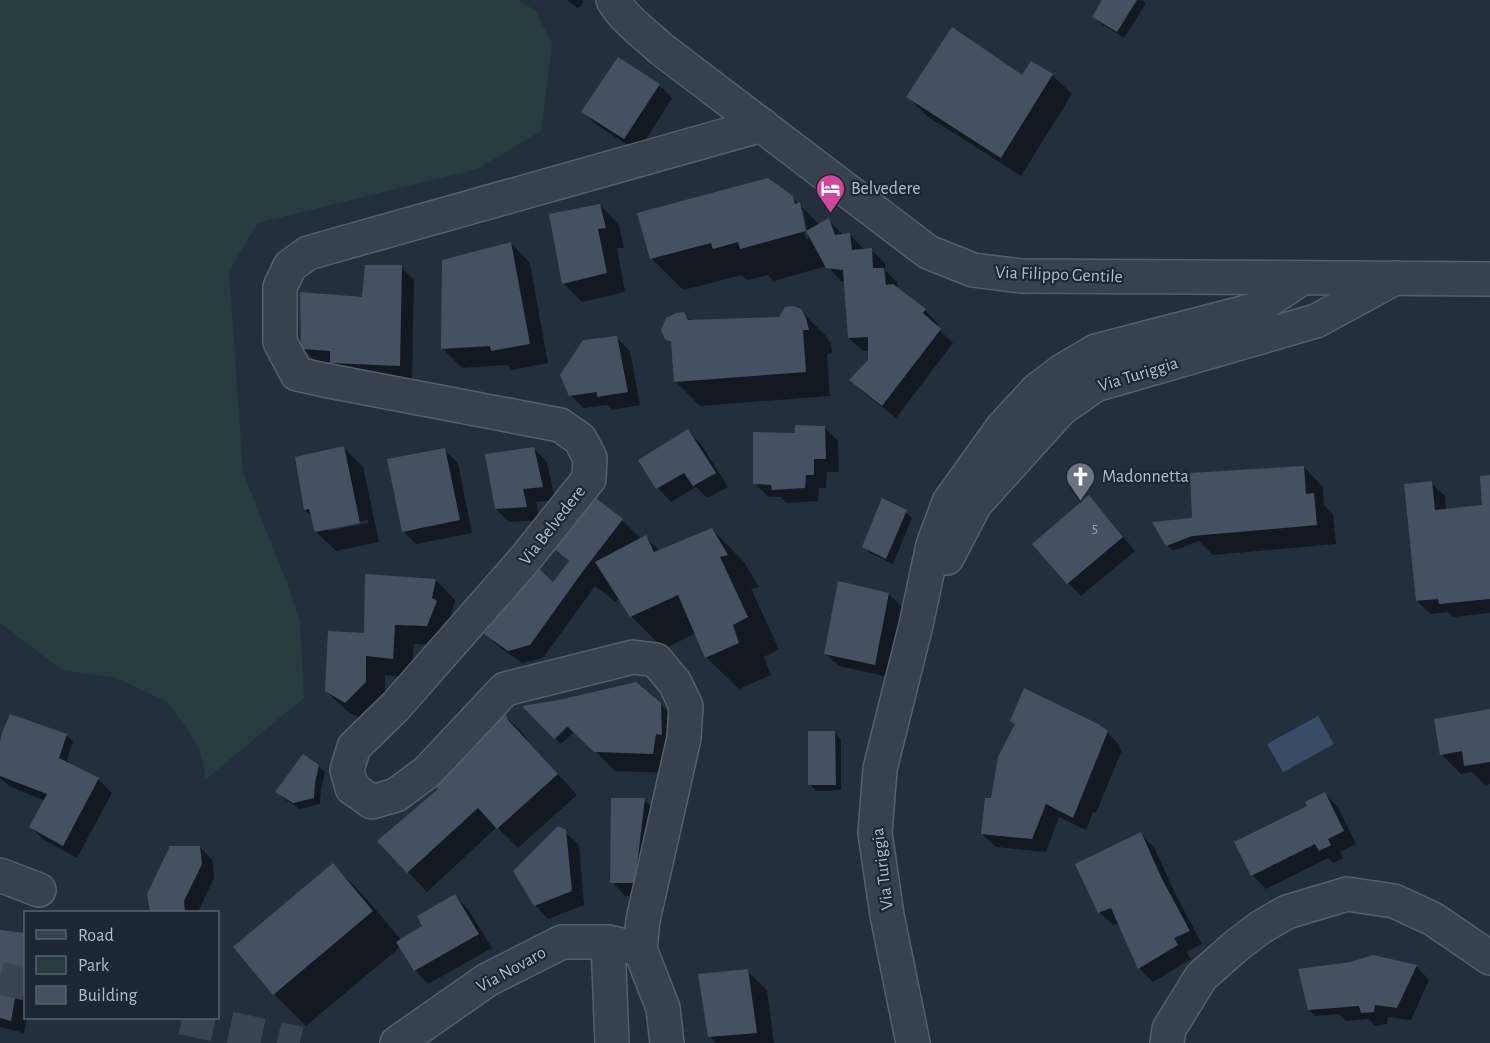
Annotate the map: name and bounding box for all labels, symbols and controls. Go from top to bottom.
hotel icon: Belvedere [814,172,846,214]
place label: Belvedere [851,180,921,198]
street label: Via Filippo Gentile [995,264,1123,286]
street label: Via Turiggia [1096,354,1180,396]
church icon: Madonnetta [1065,460,1097,502]
place label: Madonnetta [1102,468,1189,486]
street label: Via Belvedere [516,482,589,569]
house number: 5 [1092,521,1098,536]
street label: Via Turiggia [869,827,897,911]
legend [24,911,219,1019]
text: Road [78,927,114,945]
street label: Via Novaro [474,943,549,996]
text: Park [78,957,110,975]
text: Building [78,987,138,1005]

